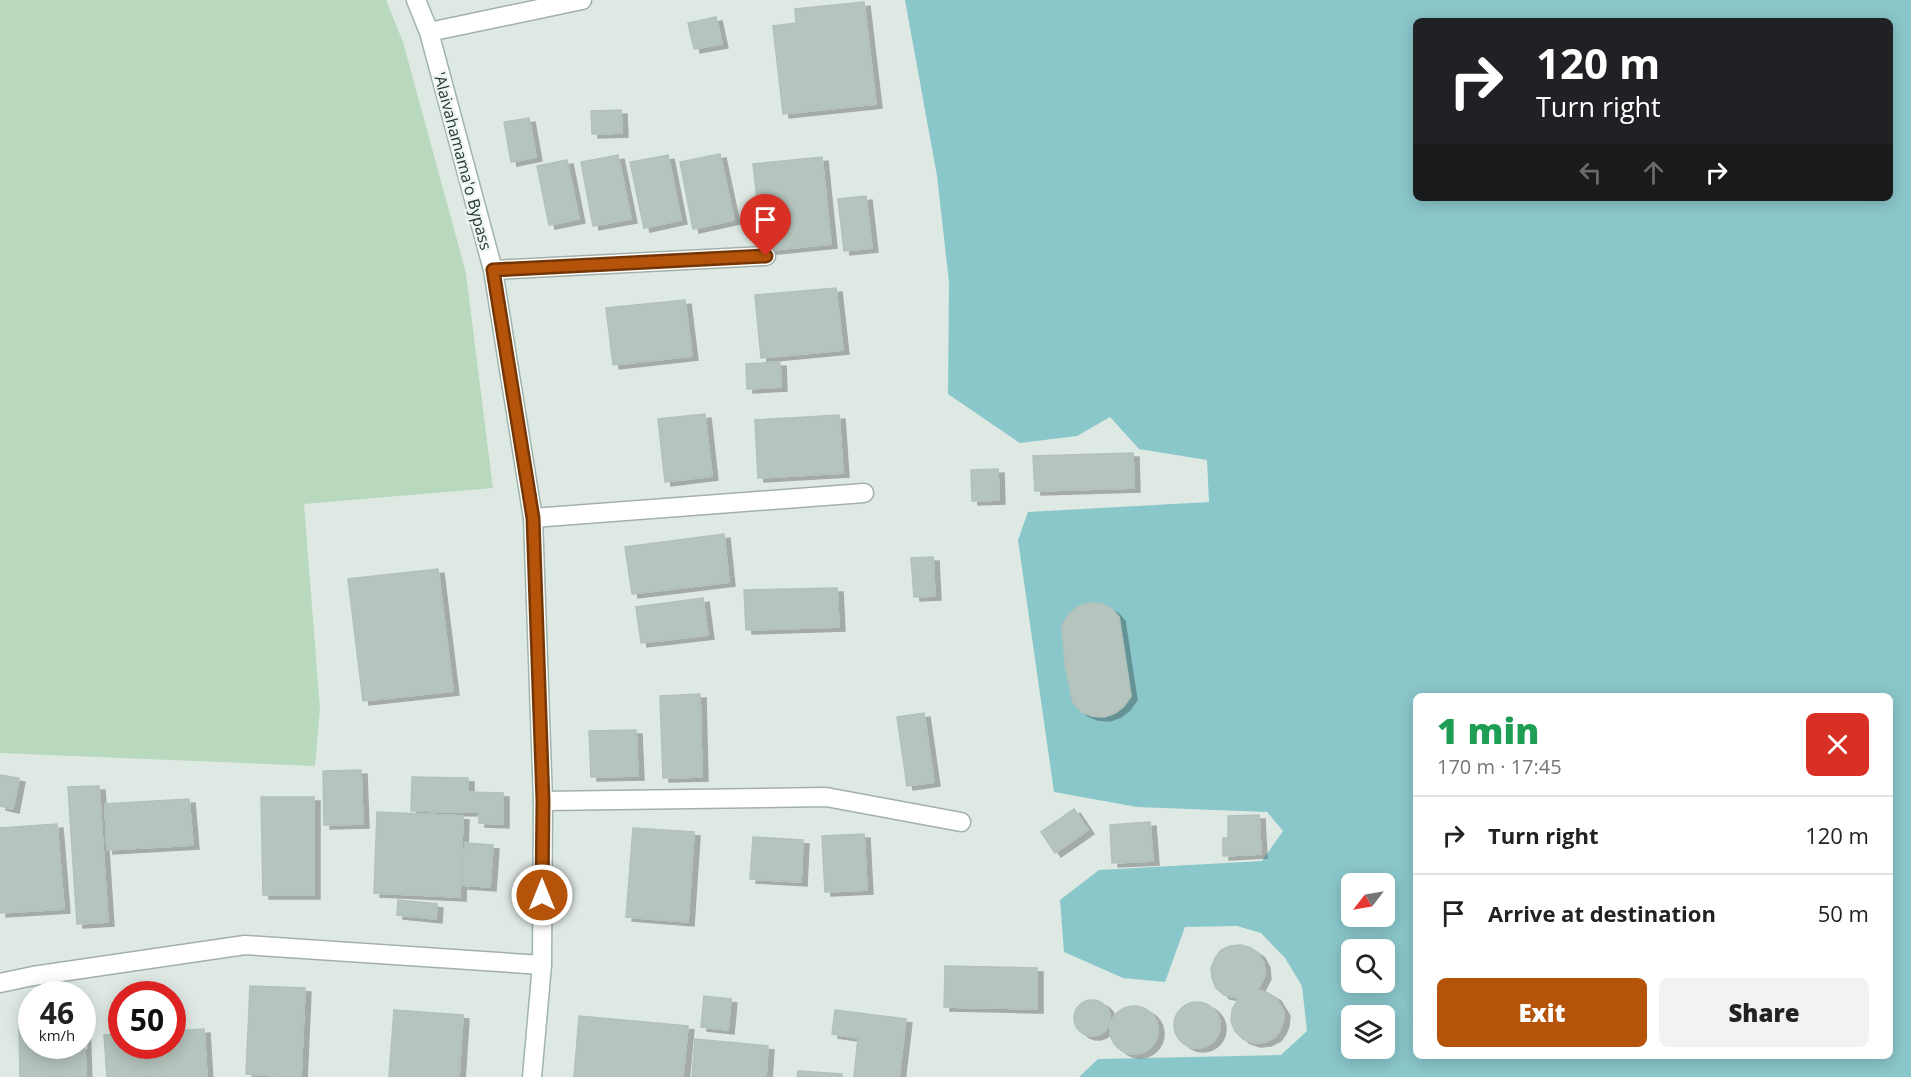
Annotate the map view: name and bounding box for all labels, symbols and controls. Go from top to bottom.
text: 120 m [1536,34,1660,91]
icon: right [1437,42,1515,120]
street label: 'Alaivahamama'o Bypass [429,70,497,252]
text: Turn right [1536,88,1661,125]
icon: left [1574,156,1607,189]
icon: ahead [1637,156,1670,189]
icon: right [1700,156,1733,189]
pin [740,194,791,256]
icon: arrive [749,203,782,236]
text: 1 min [1437,706,1539,755]
button: close [1806,713,1869,776]
text: 170 m · 17:45 [1437,753,1562,780]
icon: right [1437,819,1470,852]
text: Turn right [1488,820,1599,850]
text: 120 m [1805,820,1869,850]
position arrow [510,863,574,927]
north arrow [1341,873,1395,927]
map controls [1341,873,1395,1059]
icon: arrive [1437,897,1470,930]
text: Arrive at destination [1488,898,1716,928]
text: 50 m [1818,898,1869,928]
button: search [1341,939,1395,993]
button: Exit [1437,978,1647,1047]
button: Share [1659,978,1869,1047]
speed limit sign: 50 [108,981,186,1059]
text: 46 [40,992,74,1033]
button: layers [1341,1005,1395,1059]
text: km/h [39,1025,75,1045]

